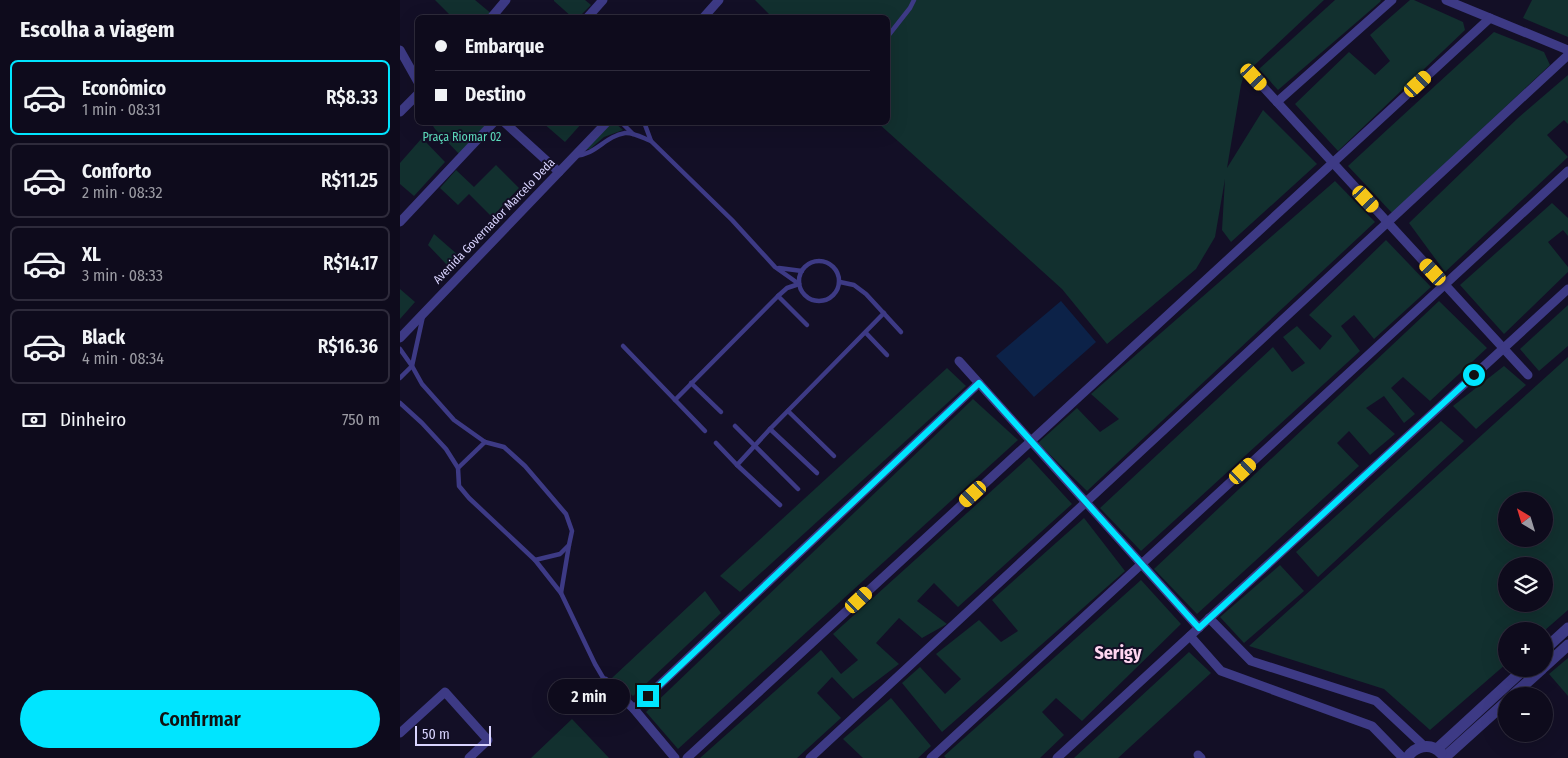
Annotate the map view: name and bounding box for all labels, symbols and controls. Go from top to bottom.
text: Escolha a viagem [20,16,175,43]
text: Embarque [465,35,544,58]
car [1238,61,1269,93]
car [1401,68,1434,100]
icon: car [22,75,67,120]
text: Econômico [82,77,166,100]
text: Destino [465,83,526,106]
text: R$8.33 [326,86,378,109]
text: 1 min · 08:31 [82,100,161,119]
park label: Praça Riomar 02 [423,130,501,144]
street label: Avenida Governador Marcelo Deda [430,155,558,287]
icon: car [22,158,67,203]
text: Conforto [82,160,151,183]
text: R$11.25 [321,169,378,192]
text: 2 min · 08:32 [82,183,163,202]
car [1350,183,1381,215]
icon: car [22,241,67,286]
text: XL [82,243,101,266]
text: R$14.17 [323,252,378,275]
car [1417,256,1448,288]
text: 3 min · 08:33 [82,266,163,285]
icon: car [22,324,67,369]
text: Black [82,326,125,349]
text: R$16.36 [318,335,378,358]
text: 4 min · 08:34 [82,349,164,368]
route start [1463,364,1485,386]
icon: cash [20,406,48,434]
text: Dinheiro [60,408,126,431]
text: 750 m [342,410,380,429]
car [1226,455,1259,487]
car [956,478,989,510]
north arrow [1498,492,1552,548]
map controls [1498,492,1553,742]
button: layers [1498,557,1553,612]
car [842,584,875,616]
button: + [1498,622,1553,677]
district label: Serigy [1094,642,1142,664]
callout: 2 min [548,678,630,714]
route end [637,685,659,707]
text: 2 min [571,687,607,706]
button: − [1498,687,1553,742]
button: Confirmar [20,690,380,748]
scale bar [415,723,491,746]
text: 50 m [422,726,450,743]

